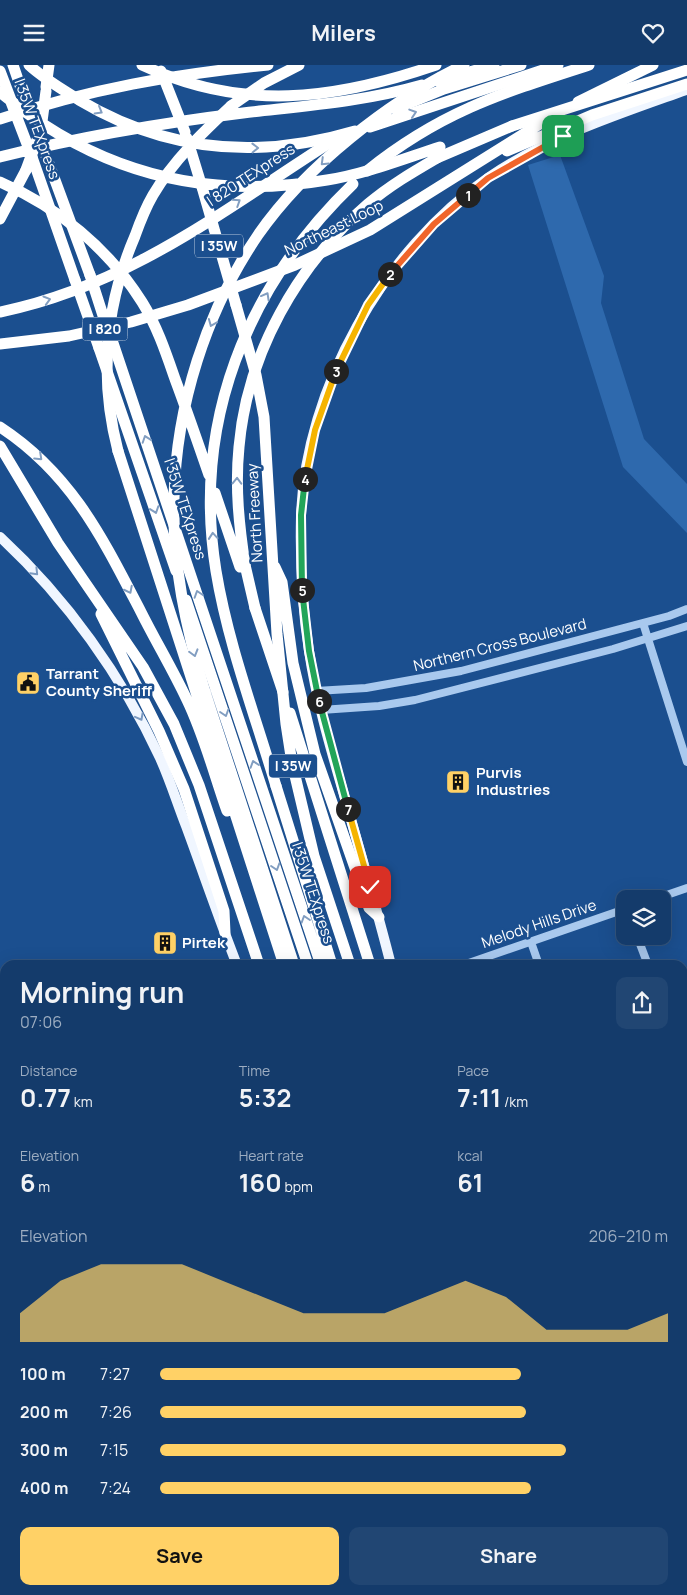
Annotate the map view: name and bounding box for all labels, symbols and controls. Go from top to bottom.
text: Milers [311,18,376,48]
icon: menu [20,19,48,47]
icon: heart [639,19,667,47]
street label: I 35W TEXpress [10,76,65,182]
one-way arrow [93,105,102,115]
one-way arrow [408,109,416,119]
pin [542,115,584,157]
icon: arrive [549,122,577,150]
street label: I 820 TEXpress [203,138,299,211]
one-way arrow [252,143,259,153]
one-way arrow [321,156,330,165]
pin: 1 [456,183,480,207]
text: 1 [465,186,472,205]
street label: Northeast Loop [281,194,387,261]
one-way arrow [232,199,241,208]
road number: I 35W [195,235,243,257]
pin: 2 [378,261,402,287]
text: 2 [386,265,395,284]
one-way arrow [259,292,269,301]
one-way arrow [43,296,51,306]
road number: I 820 [82,317,128,341]
one-way arrow [208,318,219,327]
pin: 3 [324,359,348,383]
text: 3 [332,362,341,381]
one-way arrow [142,436,152,444]
one-way arrow [33,451,42,460]
street label: I 35W TEXpress [159,455,212,562]
street label: North Freeway [241,463,268,563]
pin: 4 [292,467,318,491]
text: 4 [301,470,310,489]
one-way arrow [232,477,242,485]
one-way arrow [149,505,159,514]
one-way arrow [207,531,218,539]
one-way arrow [29,566,38,575]
pin: 5 [290,577,314,603]
text: 5 [298,581,307,600]
one-way arrow [123,585,134,594]
one-way arrow [193,590,203,598]
street label: Northern Cross Boulevard [411,613,589,676]
one-way arrow [188,649,198,657]
place label: Tarrant County Sheriff [46,663,152,701]
public building icon: Tarrant County Sheriff [15,670,41,696]
pin: 6 [306,689,332,713]
text: 6 [315,692,324,711]
one-way arrow [219,708,229,717]
one-way arrow [133,712,143,721]
road number: I 35W [269,754,317,777]
one-way arrow [250,761,260,769]
place label: Purvis Industries [476,762,550,800]
building icon: Purvis Industries [445,769,471,795]
pin: 7 [336,797,360,821]
text: 7 [345,800,352,819]
street label: I 35W TEXpress [287,839,340,946]
one-way arrow [270,863,280,871]
pin [349,866,391,908]
icon: check [356,873,384,901]
map controls [616,890,671,945]
button: layers [616,890,671,945]
street label: Melody Hills Drive [479,894,599,953]
one-way arrow [301,915,311,923]
building icon: Pirtek [152,930,178,956]
place label: Pirtek [182,932,226,953]
text: Morning run [20,973,184,1011]
button: share [616,977,668,1029]
text: 07:06 [20,1011,62,1033]
text: Distance [20,1061,77,1080]
text: Time [239,1061,270,1080]
text: Pace [457,1061,489,1080]
text: 0.77 [20,1080,71,1115]
text: 5:32 [239,1080,291,1115]
text: 7:11 [457,1080,501,1115]
text: km [71,1092,93,1111]
text: /km [501,1092,528,1111]
text: Elevation [20,1146,79,1165]
text: Heart rate [239,1146,304,1165]
text: kcal [457,1146,483,1165]
text: 6 [20,1165,36,1200]
text: 160 [239,1165,282,1200]
text: 61 [457,1165,483,1200]
text: m [36,1177,50,1196]
text: bpm [282,1177,313,1196]
text: Elevation [20,1225,88,1247]
text: 206–210 m [589,1225,668,1247]
text: 100 m [20,1363,66,1385]
text: 7:27 [100,1363,130,1385]
text: 200 m [20,1401,68,1423]
text: 7:26 [100,1401,132,1423]
text: 300 m [20,1439,68,1461]
text: 7:15 [100,1439,128,1461]
text: 400 m [20,1477,68,1499]
text: 7:24 [100,1477,131,1499]
button: Save [20,1527,339,1585]
button: Share [349,1527,668,1585]

